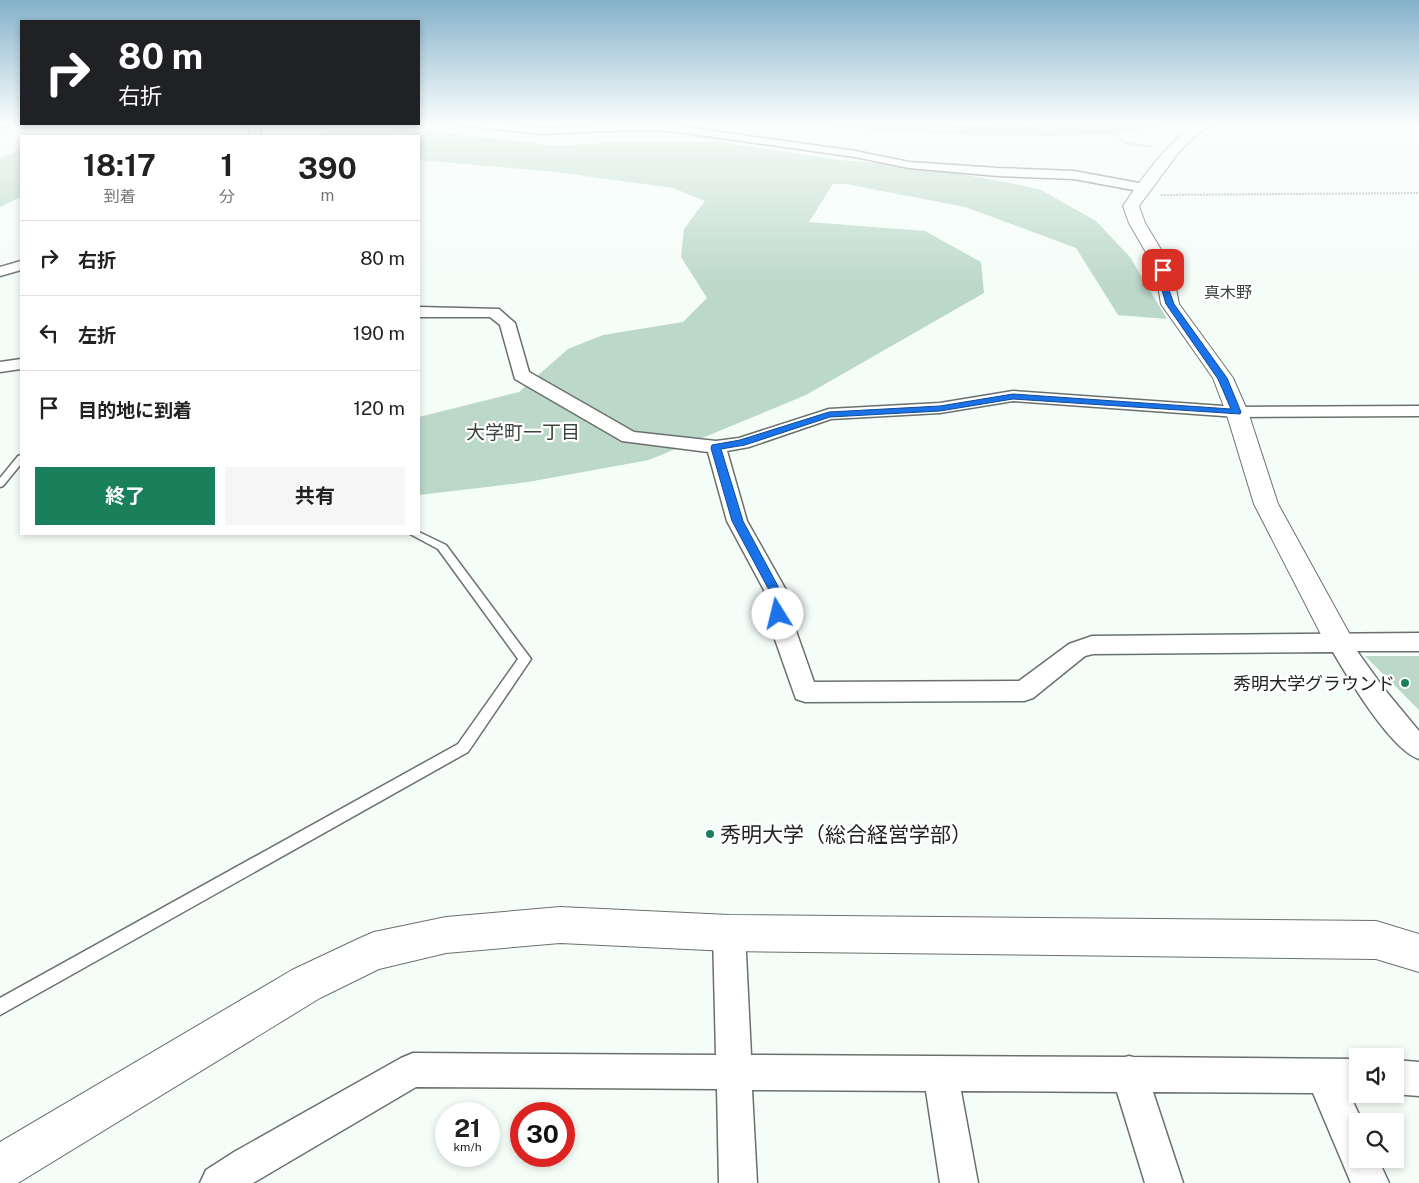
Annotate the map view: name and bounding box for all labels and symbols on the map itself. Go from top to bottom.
pin [1142,249,1184,291]
district label: 真木野 [1204,283,1252,302]
district label: 大学町一丁目 [466,421,580,443]
position arrow [751,587,803,639]
place label: 秀明大学グラウンド [1233,673,1395,694]
marker: 秀明大学グラウンド [1399,677,1411,689]
place label: 秀明大学（総合経営学部） [720,822,972,847]
marker: 秀明大学（総合経営学部） [704,828,716,840]
speed limit sign: 30 [510,1102,575,1167]

